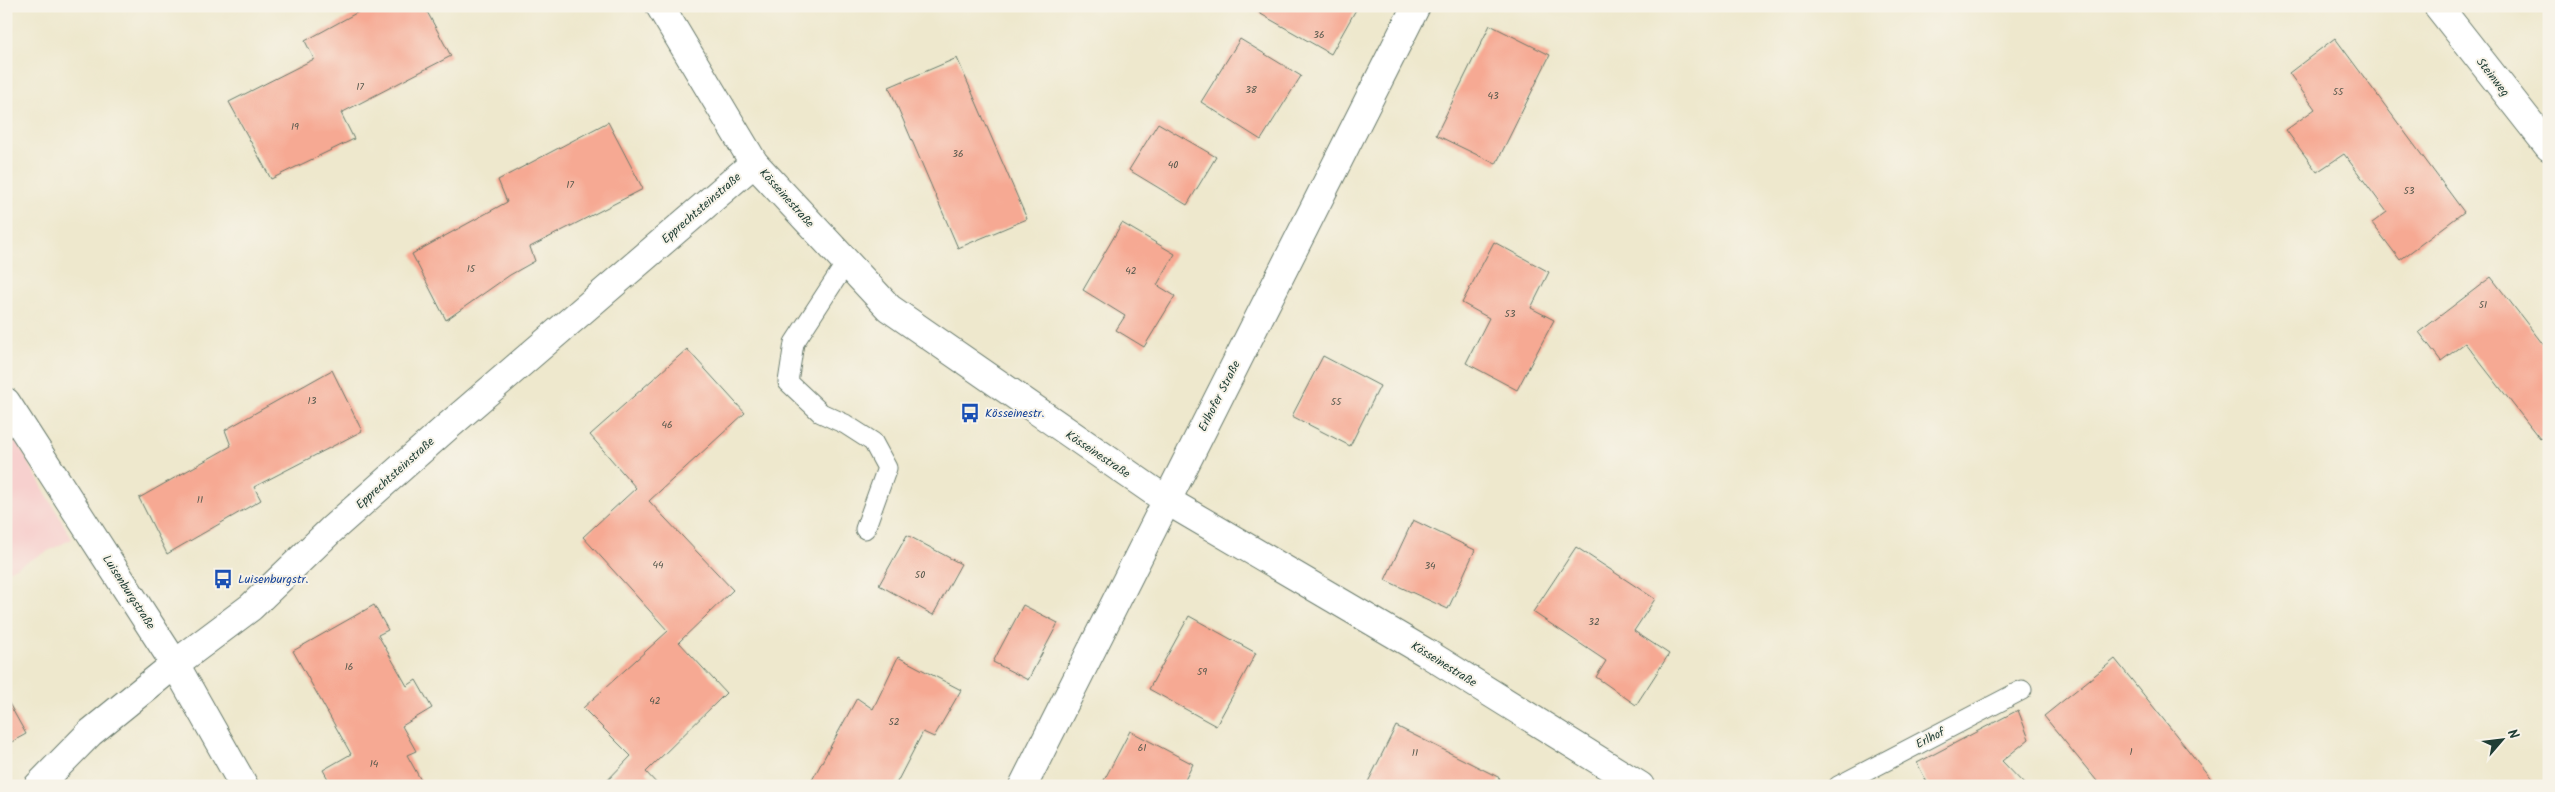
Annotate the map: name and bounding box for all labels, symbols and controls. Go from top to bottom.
house number: 36 [1313,27,1325,43]
street label: Steinweg [2471,54,2514,101]
house number: 17 [356,79,364,95]
house number: 38 [1245,82,1258,98]
house number: 55 [2333,84,2344,100]
house number: 43 [1487,88,1499,104]
house number: 19 [291,119,299,135]
house number: 36 [952,146,964,162]
house number: 40 [1168,157,1178,173]
street label: Kösseinestraße [755,164,819,233]
street label: Epprechtsteinstraße [657,168,746,249]
house number: 17 [566,177,574,193]
house number: 53 [2403,183,2415,199]
house number: 15 [467,261,476,277]
house number: 42 [1125,263,1137,279]
house number: 51 [2479,297,2487,313]
house number: 53 [1504,306,1516,322]
street label: Erlhofer Straße [1193,357,1246,435]
house number: 13 [308,393,317,409]
house number: 55 [1331,394,1342,410]
bus stop icon: Kösseinestr. [959,402,981,424]
place label: Kösseinestr. [985,404,1045,423]
house number: 46 [661,417,673,433]
street label: Kösseinestraße [1061,426,1134,483]
street label: Epprechtsteinstraße [352,432,439,514]
house number: 11 [197,492,203,508]
street label: Luisenburgstraße [97,551,160,634]
house number: 44 [652,557,664,573]
house number: 34 [1424,558,1436,574]
house number: 50 [915,567,925,583]
bus stop icon: Luisenburgstr. [212,568,234,590]
place label: Luisenburgstr. [238,570,309,589]
house number: 32 [1588,614,1600,630]
street label: Kösseinestraße [1407,637,1481,693]
house number: 16 [345,659,353,675]
house number: 59 [1197,664,1207,680]
house number: 42 [649,693,661,709]
house number: 52 [888,714,900,730]
north arrow [2478,714,2528,764]
street label: Erlhof [1912,722,1949,754]
text: N [2501,725,2524,744]
house number: 61 [1138,740,1146,756]
house number: 1 [2129,744,2133,760]
house number: 11 [1412,745,1418,761]
house number: 14 [370,756,379,772]

